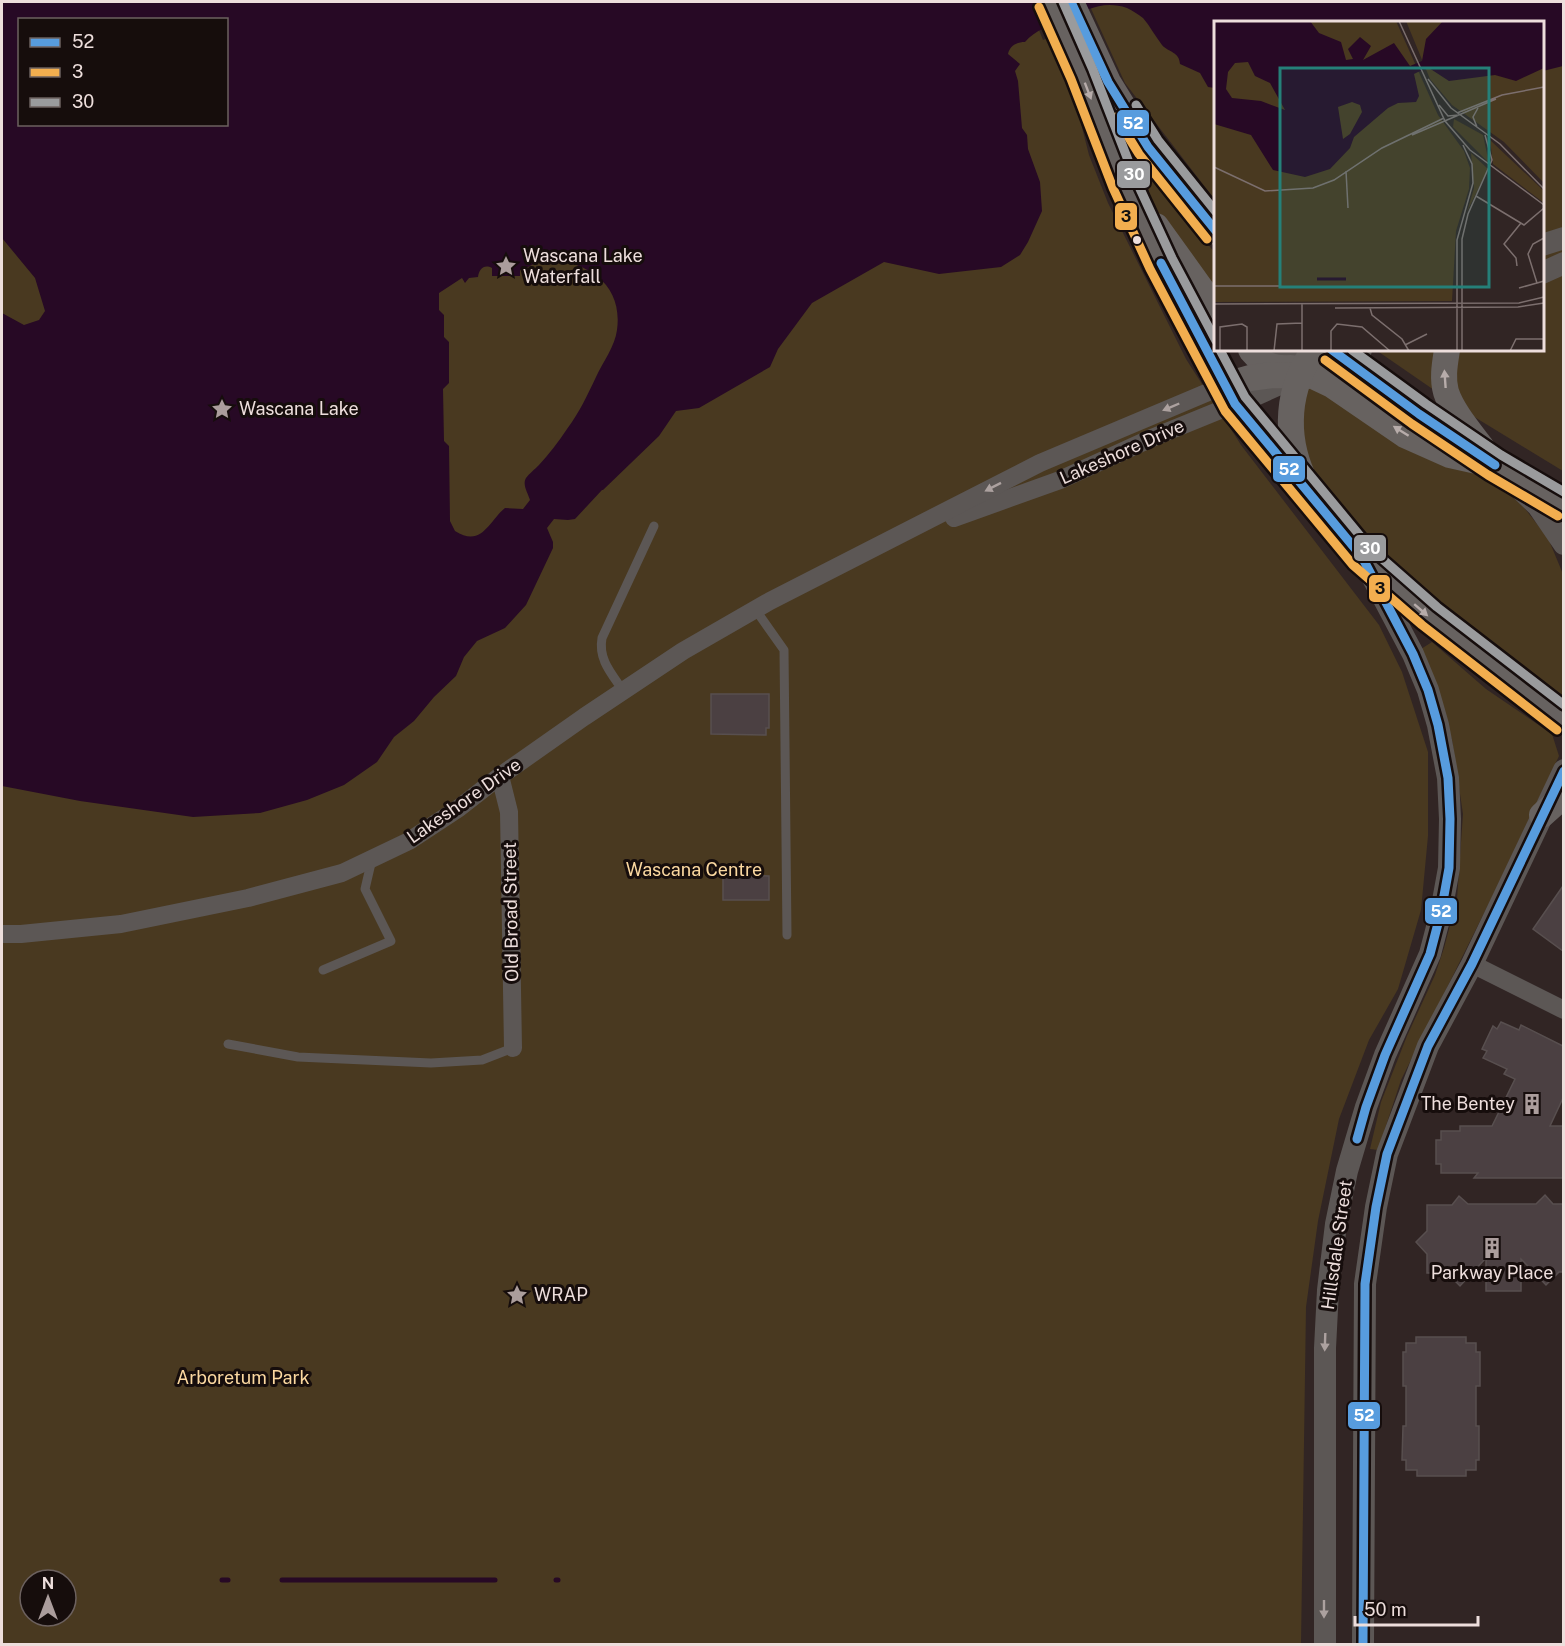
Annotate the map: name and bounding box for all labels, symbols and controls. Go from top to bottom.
legend [18,18,228,126]
inset map [1214,21,1544,351]
text: 52 [72,31,94,52]
text: 3 [72,61,83,82]
one-way arrow [1084,82,1093,100]
text: 30 [72,91,94,112]
line badge: 52 [1116,109,1150,137]
text: 52 [1123,114,1143,133]
line badge: 30 [1116,160,1151,189]
text: 30 [1124,165,1144,184]
line badge: 3 [1114,202,1138,231]
text: 3 [1121,207,1131,226]
unlabelled marker [1131,234,1143,246]
place label: Wascana Lake Waterfall [523,245,643,287]
place icon: Wascana Lake Waterfall [494,254,518,278]
one-way arrow [1440,370,1450,389]
place icon: Wascana Lake [210,397,234,421]
place label: Wascana Lake [239,398,359,419]
one-way arrow [1161,402,1179,412]
street label: Lakeshore Drive [1056,415,1187,488]
one-way arrow [1393,426,1409,437]
line badge: 52 [1272,455,1306,483]
text: 52 [1279,460,1299,479]
one-way arrow [984,482,1001,492]
line badge: 30 [1353,534,1387,562]
text: 30 [1360,539,1380,558]
line badge: 3 [1368,574,1391,603]
text: 3 [1375,579,1385,598]
one-way arrow [1414,603,1429,616]
street label: Lakeshore Drive [403,754,525,848]
street label: Old Broad Street [499,842,522,982]
park label: Wascana Centre [626,859,762,880]
line badge: 52 [1424,897,1458,925]
text: 52 [1431,902,1451,921]
building icon: The Bentey [1520,1092,1544,1116]
place label: The Bentey [1421,1093,1515,1114]
street label: Hillsdale Street [1317,1179,1356,1311]
building icon: Parkway Place [1480,1236,1504,1260]
place label: Parkway Place [1431,1262,1553,1283]
place icon: WRAP [505,1283,529,1307]
place label: WRAP [534,1284,588,1305]
one-way arrow [1321,1332,1330,1351]
park label: Arboretum Park [176,1367,310,1388]
line badge: 52 [1347,1401,1381,1430]
text: 52 [1354,1406,1374,1425]
north arrow [18,1568,78,1628]
text: N [42,1574,54,1593]
scale bar [1355,1589,1478,1627]
text: 50 m [1364,1599,1407,1620]
one-way arrow [1319,1600,1329,1619]

